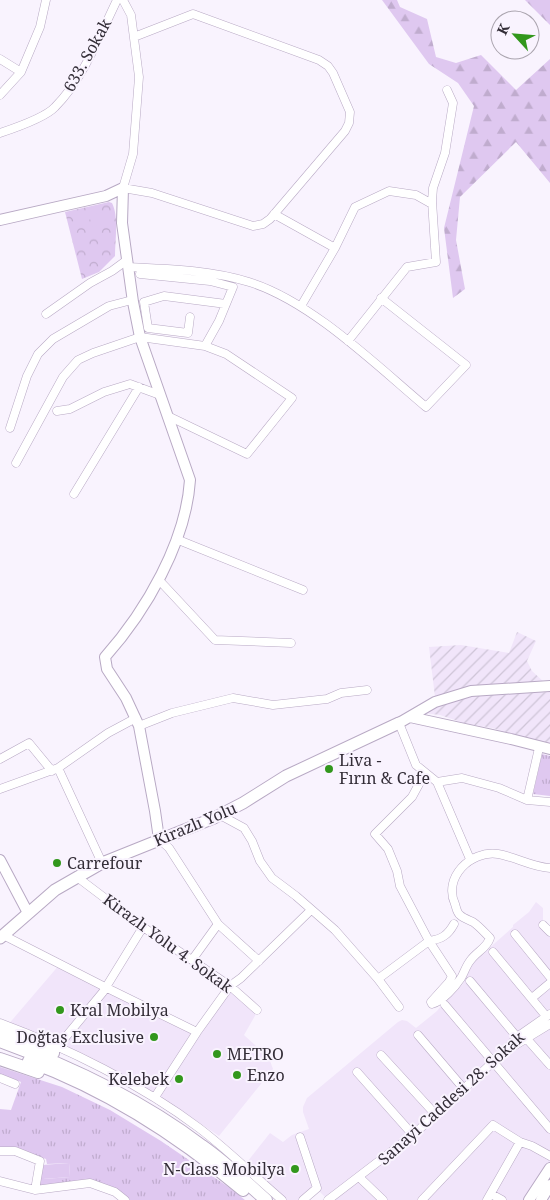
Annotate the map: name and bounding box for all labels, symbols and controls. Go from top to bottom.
north arrow [490,10,540,60]
street label: 633. Sokak [58,14,116,96]
text: K [492,20,514,38]
place label: Liva - Fırın & Cafe [339,749,430,789]
marker: Liva - Fırın & Cafe [323,763,335,775]
street label: Kirazlı Yolu [150,797,240,851]
place label: Carrefour [67,852,143,874]
marker: Carrefour [51,857,63,869]
street label: Kirazlı Yolu 4. Sokak [99,889,238,998]
place label: Kral Mobilya [70,999,169,1021]
marker: Kral Mobilya [54,1004,66,1016]
place label: Doğtaş Exclusive [16,1026,144,1048]
street label: Sanayi Caddesi 28. Sokak [373,1026,530,1170]
marker: Doğtaş Exclusive [148,1031,160,1043]
place label: METRO [227,1043,284,1065]
marker: METRO [211,1048,223,1060]
place label: Enzo [247,1064,285,1086]
place label: Kelebek [108,1068,170,1090]
marker: Enzo [231,1069,243,1081]
marker: Kelebek [173,1073,185,1085]
place label: N-Class Mobilya [163,1158,285,1180]
marker: N-Class Mobilya [289,1163,301,1175]

